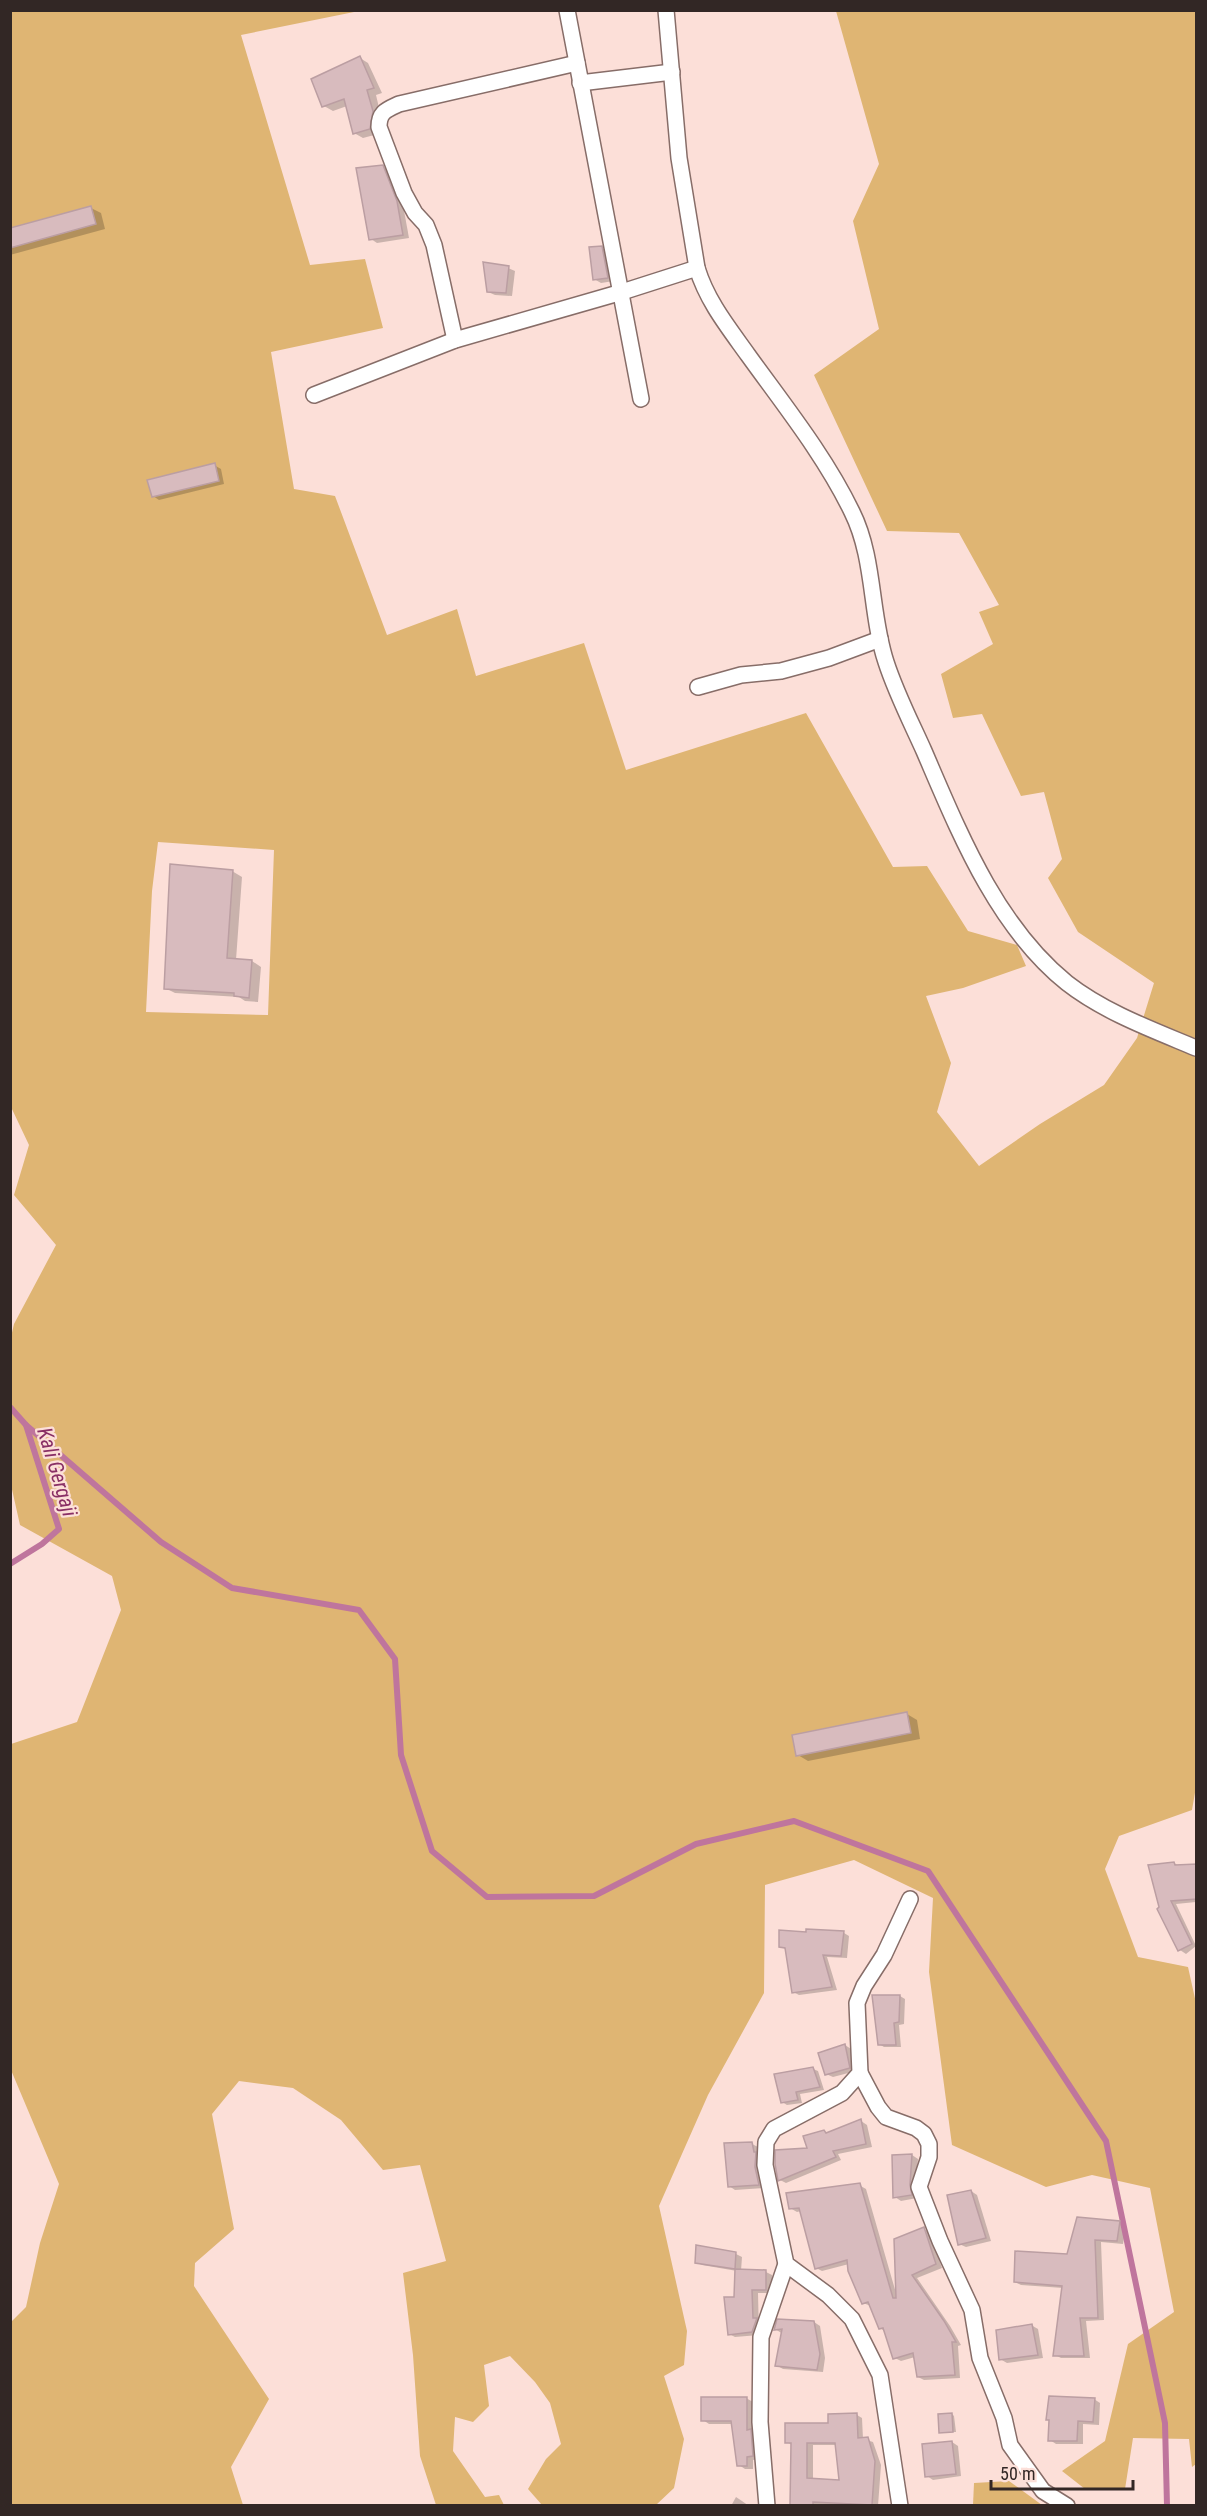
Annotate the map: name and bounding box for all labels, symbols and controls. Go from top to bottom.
water label: Kali Gergaji [32,1425,82,1520]
scale bar [991,2453,1134,2491]
text: 50 m [1000,2463,1035,2484]

